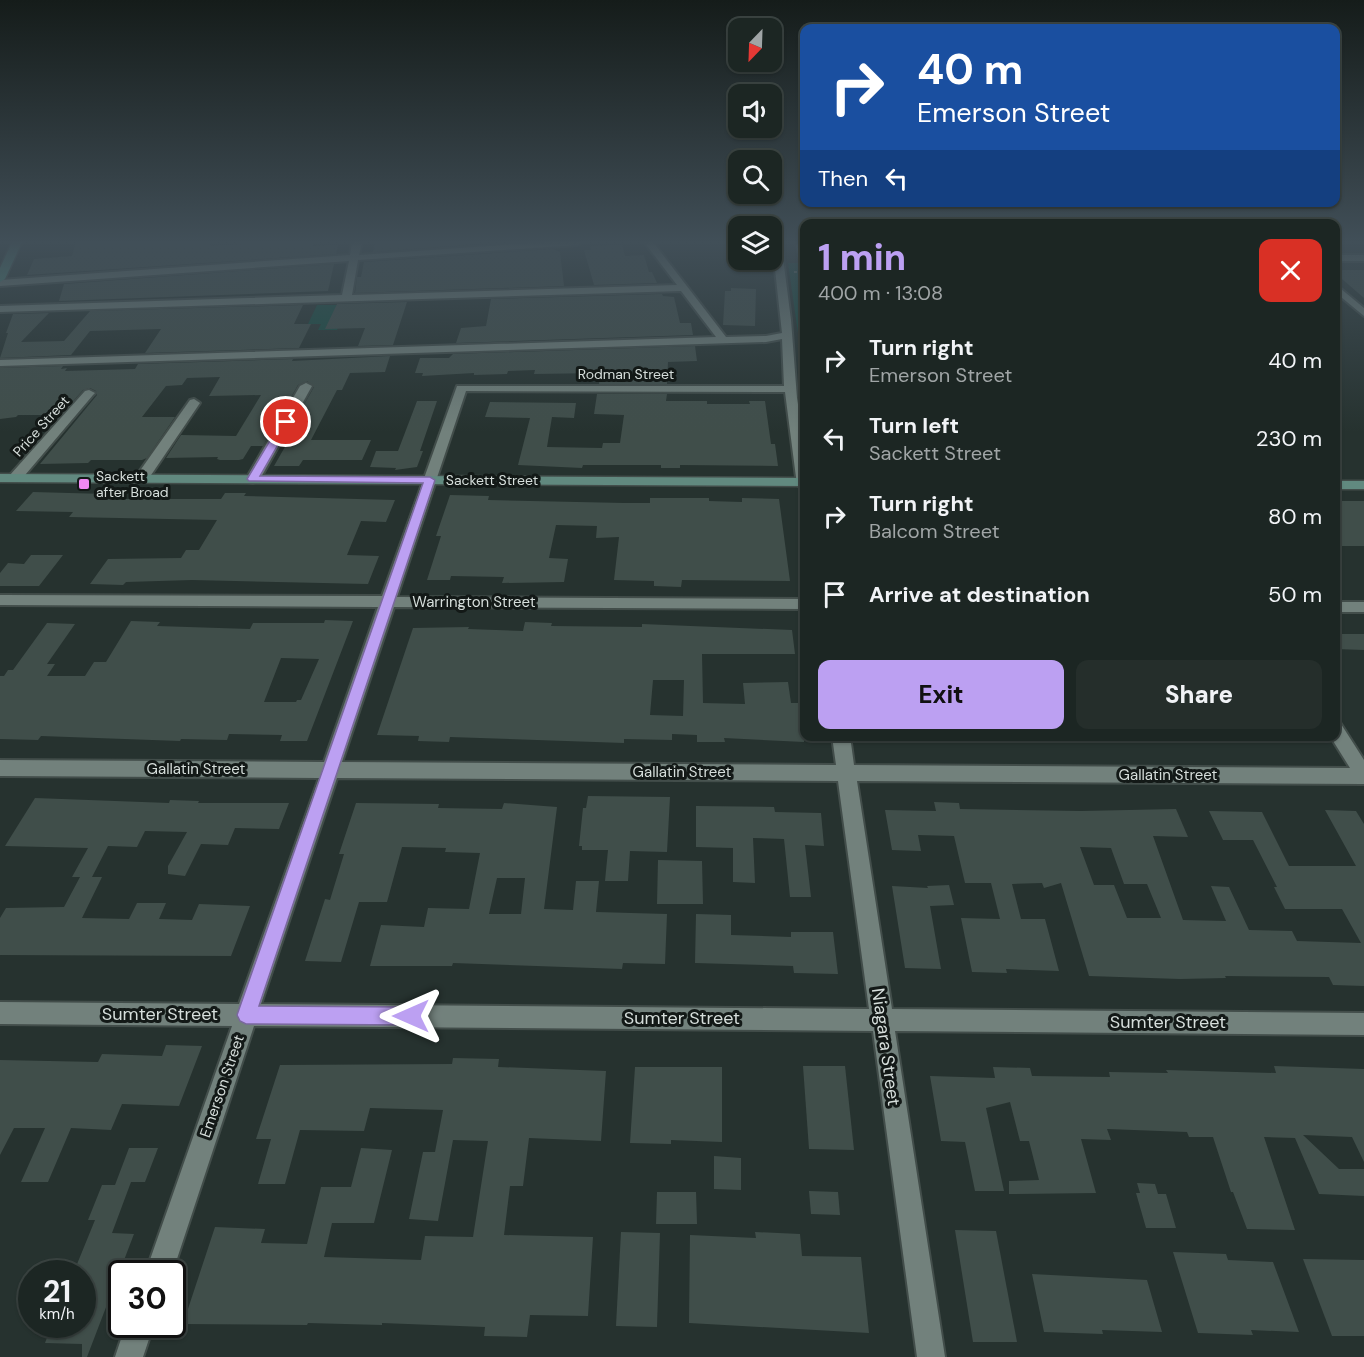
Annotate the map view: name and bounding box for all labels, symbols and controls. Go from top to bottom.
north arrow [728,18,782,72]
map controls [728,18,782,270]
text: 40 m [917,42,1023,97]
icon: right [818,48,896,126]
button: sound [728,84,782,138]
text: Emerson Street [917,95,1110,130]
button: search [728,150,782,204]
icon: left [880,162,913,195]
text: Then [818,164,868,193]
button: layers [728,216,782,270]
text: 1 min [818,234,906,281]
button: close [1259,239,1322,302]
text: 400 m · 13:08 [818,280,943,306]
text: Turn right [869,333,974,362]
icon: right [818,344,851,377]
text: 40 m [1268,346,1322,375]
text: Emerson Street [869,362,1012,388]
street label: Rodman Street [578,365,674,383]
street label: Price Street [9,392,73,460]
pin [260,396,311,447]
icon: arrive [269,405,302,438]
text: Turn left [869,411,959,440]
icon: left [818,422,851,455]
text: 230 m [1256,424,1322,453]
text: Sackett Street [869,440,1001,466]
place label: Sackett after Broad [96,467,169,501]
street label: Sackett Street [446,471,538,489]
marker: Sackett after Broad [77,477,91,491]
text: Turn right [869,489,974,518]
icon: right [818,500,851,533]
text: 80 m [1268,502,1322,531]
text: Balcom Street [869,518,1000,544]
icon: arrive [818,578,851,611]
text: Arrive at destination [869,580,1090,609]
text: 50 m [1268,580,1322,609]
street label: Warrington Street [412,592,536,612]
button: Exit [818,660,1064,729]
button: Share [1076,660,1322,729]
street label: Gallatin Street [147,759,245,779]
street label: Gallatin Street [633,762,731,782]
street label: Gallatin Street [1119,765,1217,785]
position arrow [379,984,443,1048]
street label: Niagara Street [866,987,906,1107]
street label: Sumter Street [102,1002,218,1026]
street label: Sumter Street [624,1006,740,1030]
street label: Sumter Street [1110,1010,1226,1034]
street label: Emerson Street [195,1032,249,1140]
speed limit sign: 30 [108,1260,186,1338]
text: 21 [43,1272,71,1311]
text: km/h [39,1304,75,1324]

